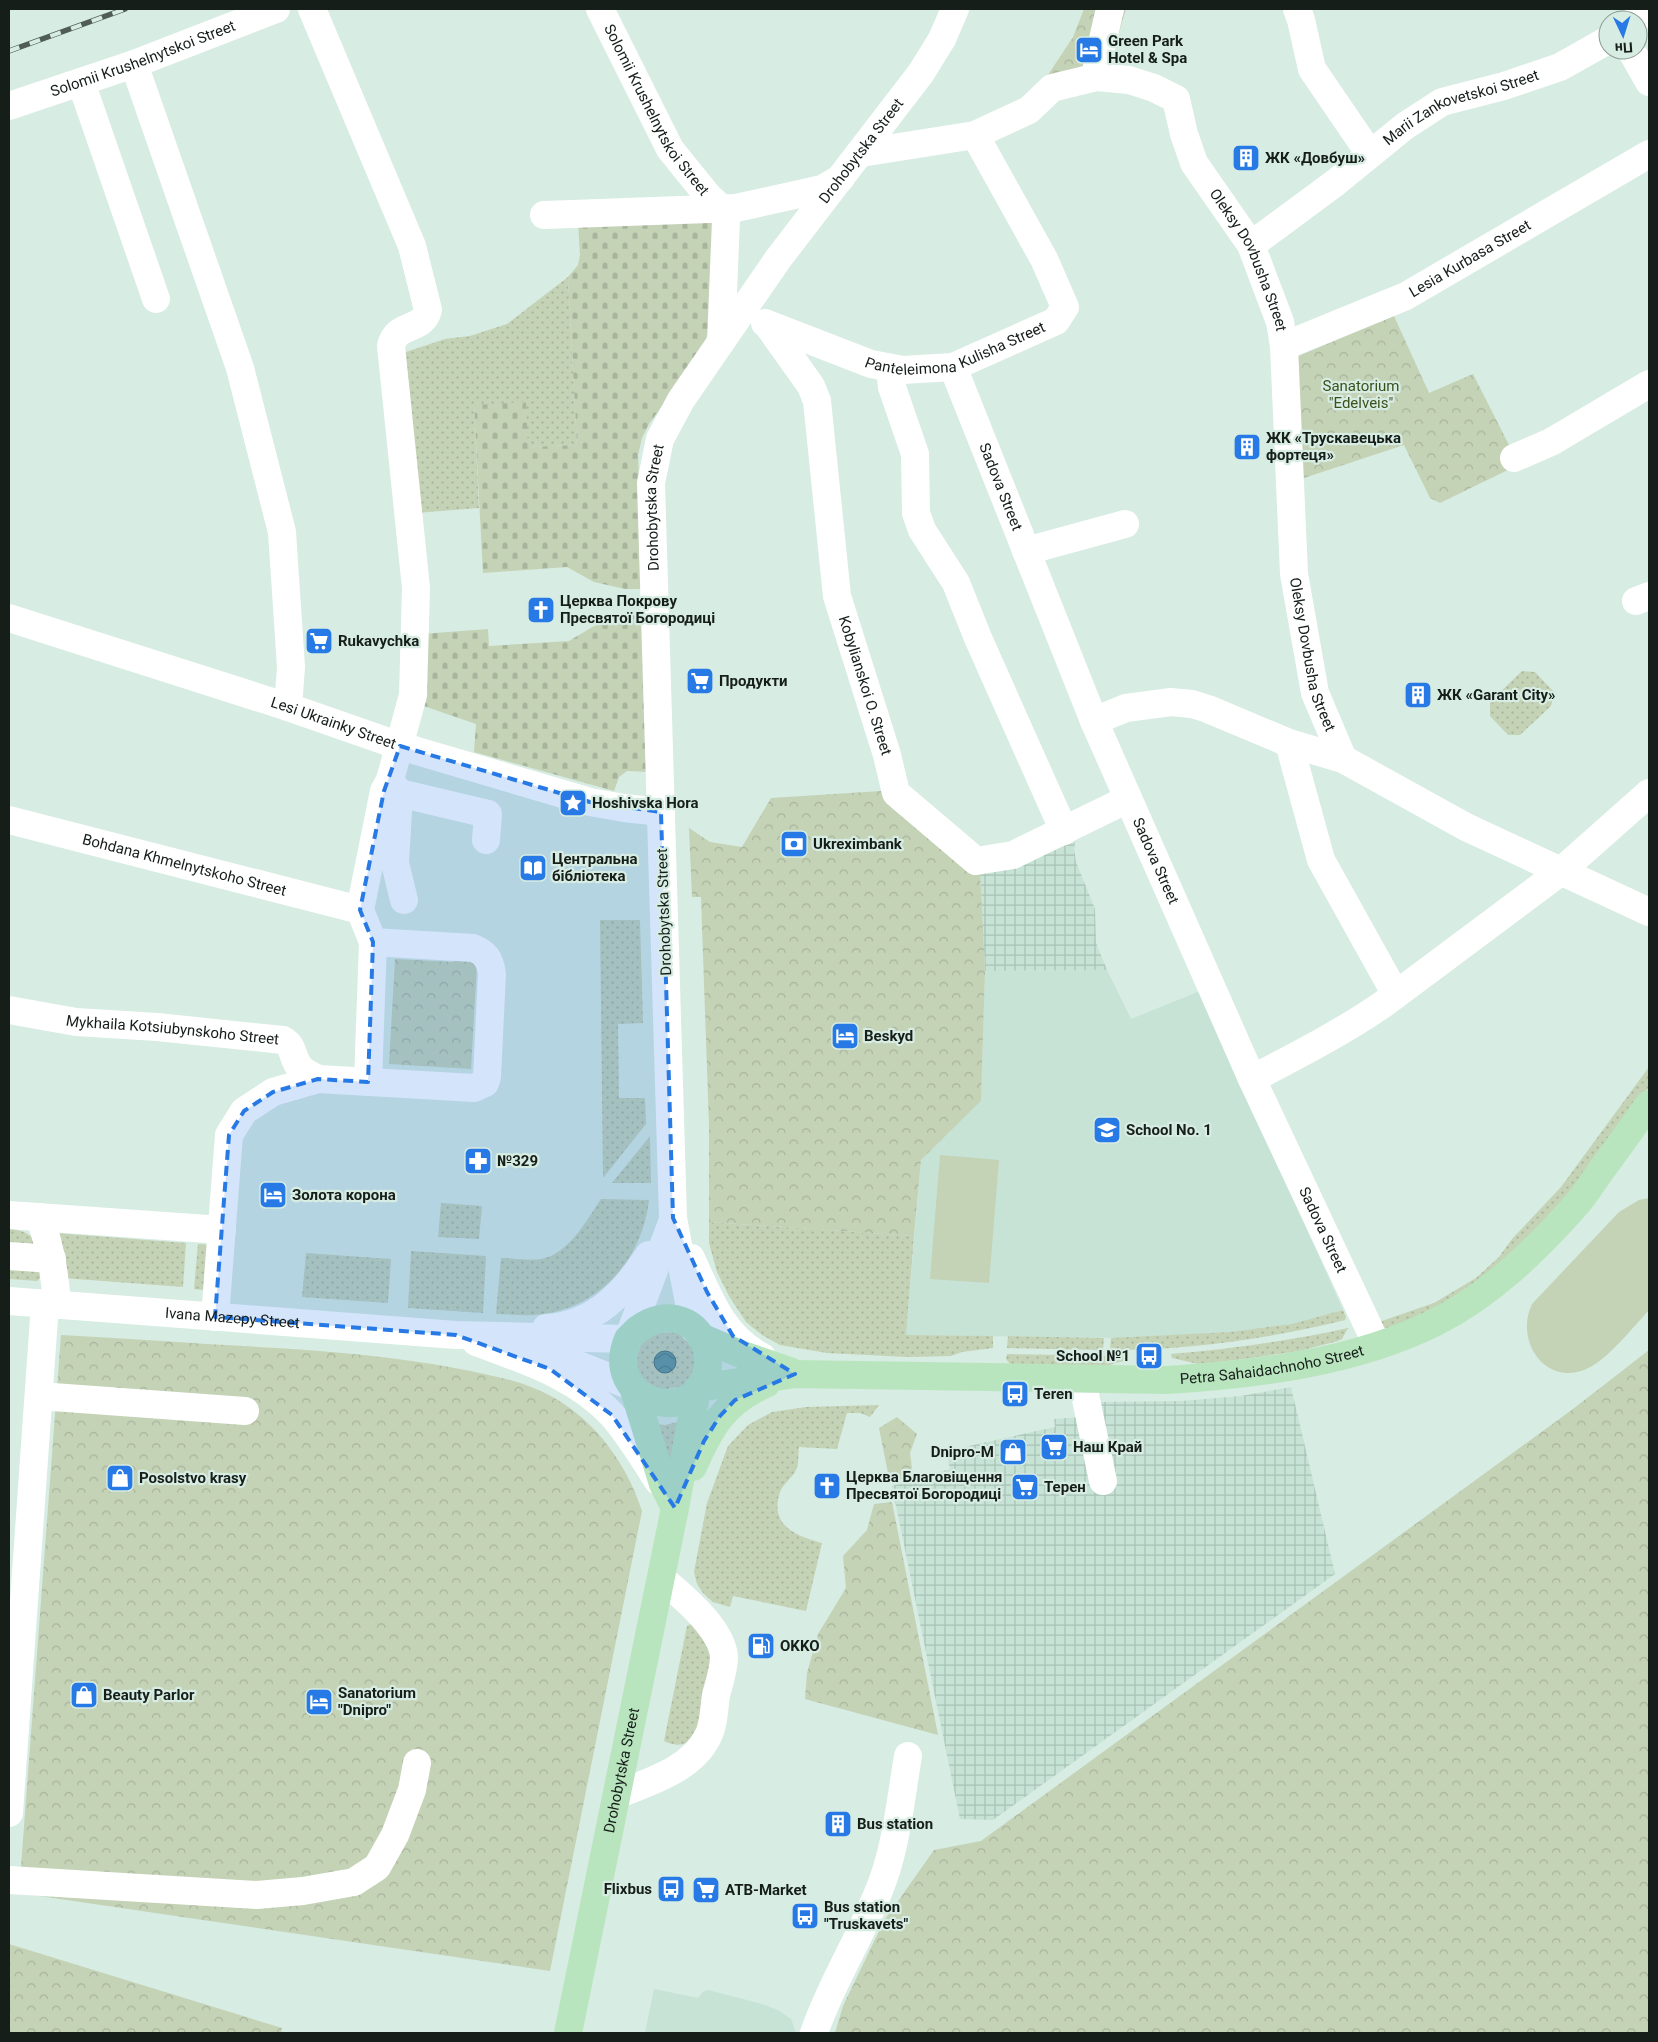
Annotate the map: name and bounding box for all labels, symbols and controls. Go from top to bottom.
north arrow [1598,10,1648,60]
street label: Solomii Krushelnytskoi Street [48,17,238,100]
street label: Solomii Krushelnytskoi Street [600,21,713,199]
place label: Green Park Hotel & Spa [1108,32,1187,67]
hotel icon: Green Park Hotel & Spa [1074,35,1104,65]
text: Пн [1614,39,1633,57]
street label: Marii Zankovetskoi Street [1379,66,1541,149]
street label: Drohobytska Street [815,95,907,207]
building icon: ЖК «Довбуш» [1231,143,1261,173]
place label: ЖК «Довбуш» [1265,149,1365,167]
street label: Oleksy Dovbusha Street [1206,185,1290,333]
street label: Lesia Kurbasa Street [1406,216,1534,301]
street label: Panteleimona Kulisha Street [862,318,1048,379]
park label: Sanatorium "Edelveis" [1323,377,1399,412]
place label: ЖК «Трускавецька фортеця» [1266,429,1401,464]
building icon: ЖК «Трускавецька фортеця» [1232,432,1262,462]
street label: Sadova Street [975,440,1026,533]
street label: Drohobytska Street [642,442,668,571]
street label: Oleksy Dovbusha Street [1286,576,1339,734]
place label: Церква Покрову Пресвятої Богородиці [560,592,715,627]
church icon: Церква Покрову Пресвятої Богородиці [526,595,556,625]
street label: Kobylianskoi O. Street [835,613,896,758]
supermarket icon: Rukavychka [304,626,334,656]
place label: Rukavychka [338,632,419,650]
supermarket icon: Продукти [685,666,715,696]
place label: Продукти [719,672,788,690]
building icon: ЖК «Garant City» [1403,680,1433,710]
place label: ЖК «Garant City» [1437,686,1556,704]
street label: Lesi Ukrainky Street [268,693,399,753]
place icon: Hoshivska Hora [558,788,588,818]
place label: Hoshivska Hora [592,794,699,812]
street label: Sadova Street [1129,815,1183,907]
bank icon: Ukreximbank [779,829,809,859]
street label: Bohdana Khmelnytskoho Street [80,830,288,900]
place label: Ukreximbank [813,835,903,853]
street label: Drohobytska Street [653,848,675,976]
place label: Центральна бібліотека [552,850,638,885]
library icon: Центральна бібліотека [518,853,548,883]
street label: Mykhaila Kotsiubynskoho Street [65,1011,280,1049]
hotel icon: Beskyd [830,1021,860,1051]
place label: Beskyd [864,1027,913,1045]
school or university icon: School No. 1 [1092,1115,1122,1145]
place label: School No. 1 [1126,1121,1212,1139]
pharmacy icon: №329 [463,1146,493,1176]
place label: №329 [497,1152,538,1170]
hotel icon: Золота корона [258,1180,288,1210]
street label: Sadova Street [1295,1184,1351,1276]
place label: Золота корона [292,1186,396,1204]
street label: Ivana Mazepy Street [164,1304,300,1332]
bus stop icon: School №1 [1134,1341,1164,1371]
street label: Petra Sahaidachnoho Street [1179,1341,1366,1388]
place label: School №1 [1056,1347,1130,1365]
bus stop icon: Teren [1000,1379,1030,1409]
place label: Teren [1034,1385,1073,1403]
supermarket icon: Наш Край [1039,1432,1069,1462]
shop icon: Dnipro-M [998,1437,1028,1467]
place label: Наш Край [1073,1438,1142,1456]
place label: Dnipro-M [931,1443,994,1461]
shop icon: Posolstvo krasy [105,1463,135,1493]
place label: Церква Благовіщення Пресвятої Богородиці [846,1468,1003,1503]
place label: Posolstvo krasy [139,1469,247,1487]
church icon: Церква Благовіщення Пресвятої Богородиці [812,1471,842,1501]
supermarket icon: Терен [1010,1472,1040,1502]
place label: Терен [1044,1478,1086,1496]
fuel station icon: OKKO [746,1631,776,1661]
place label: OKKO [780,1637,820,1655]
shop icon: Beauty Parlor [69,1680,99,1710]
place label: Sanatorium "Dnipro" [338,1684,416,1719]
place label: Beauty Parlor [103,1686,195,1704]
hotel icon: Sanatorium "Dnipro" [304,1687,334,1717]
street label: Drohobytska Street [600,1706,643,1835]
building icon: Bus station [823,1809,853,1839]
place label: Bus station [857,1815,933,1833]
bus stop icon: Flixbus [656,1874,686,1904]
supermarket icon: ATB-Market [691,1875,721,1905]
place label: Flixbus [604,1880,652,1898]
place label: ATB-Market [725,1881,807,1899]
place label: Bus station "Truskavets" [824,1898,908,1933]
bus stop icon: Bus station "Truskavets" [790,1901,820,1931]

